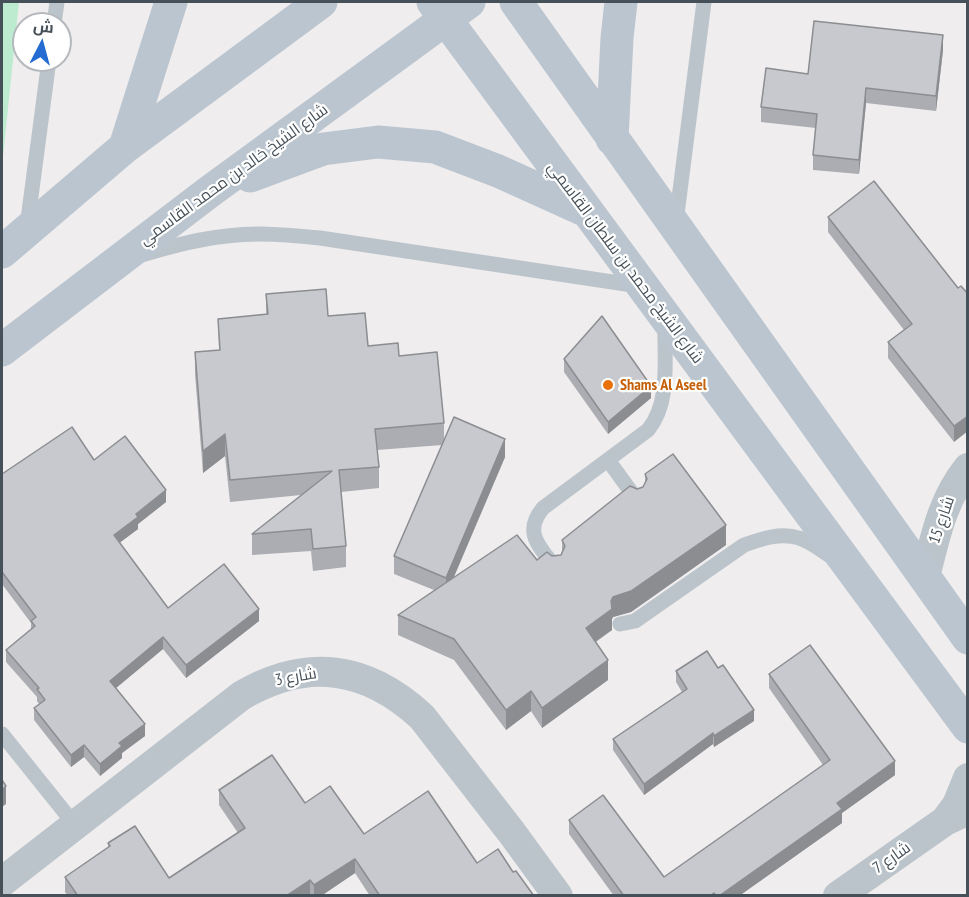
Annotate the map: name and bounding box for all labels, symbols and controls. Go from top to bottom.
north arrow [12,12,72,72]
text: ش [32,15,55,37]
street label: شارع الشيخ خالد بن محمد القاسمي [136,100,332,250]
street label: شارع الشيخ محمد بن سلطان القاسمي [543,158,707,368]
place label: Shams Al Aseel [620,375,707,395]
marker: Shams Al Aseel [601,378,615,392]
street label: شارع 15 [925,494,959,546]
street label: شارع 3 [274,664,318,690]
street label: شارع 7 [869,838,915,878]

